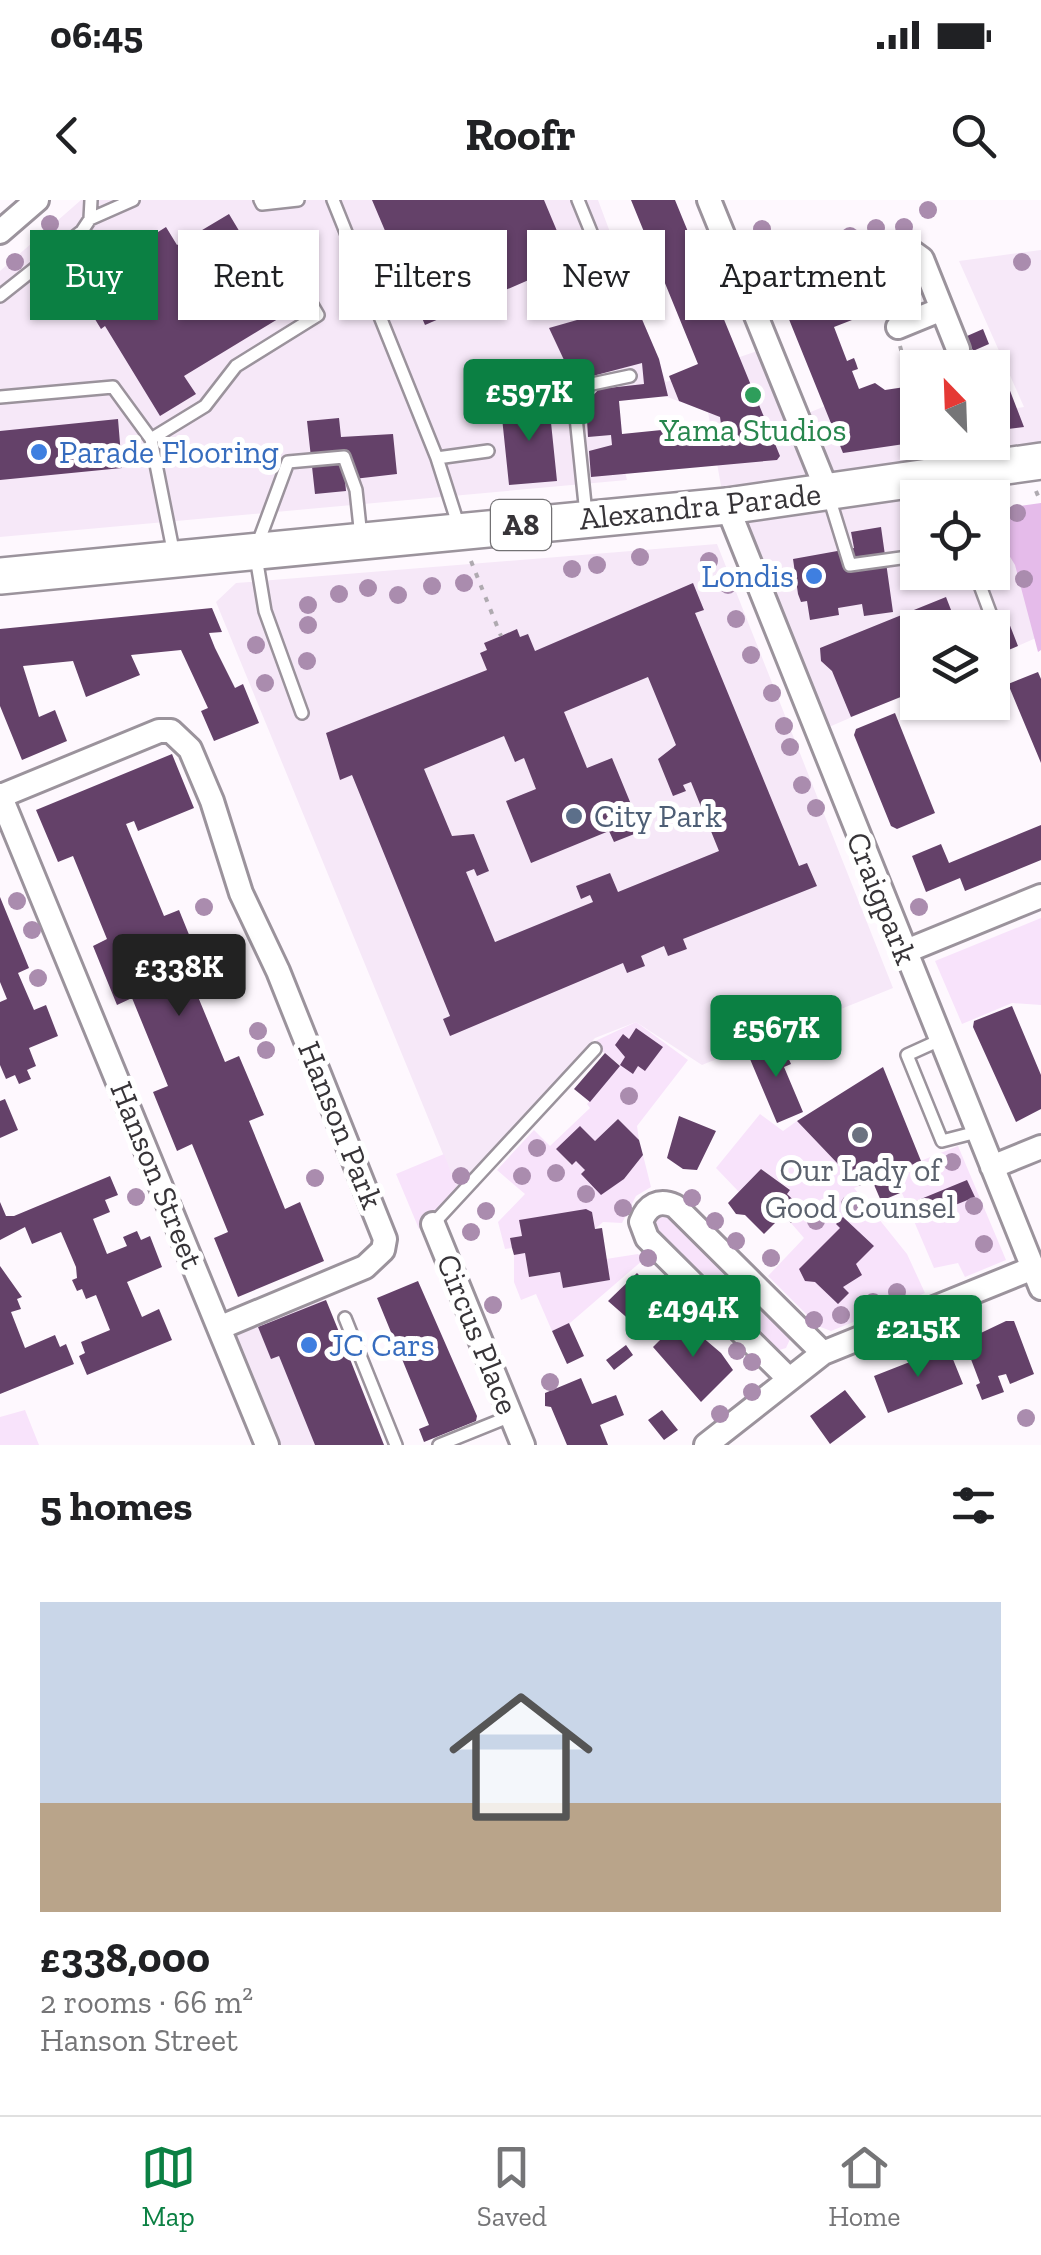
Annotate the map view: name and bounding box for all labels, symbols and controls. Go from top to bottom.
text: 06:45 [50,12,143,58]
icon: back [40,108,95,163]
text: Roofr [465,108,576,162]
icon: search [946,108,1001,163]
chip: Buy [30,230,158,320]
chip: Rent [178,230,319,320]
chip: Filters [339,230,507,320]
chip: New [527,230,665,320]
chip: Apartment [685,230,921,320]
north arrow [900,350,1010,460]
map controls [900,350,1010,720]
pin: £597K [459,359,599,444]
text: £597K [485,372,573,410]
marker: Yama Studios [742,384,764,406]
place label: Yama Studios [658,411,847,449]
place label: Parade Flooring [59,433,279,471]
marker: Parade Flooring [28,441,50,463]
street label: Alexandra Parade [577,474,823,538]
button: locate [900,480,1010,590]
road number: A8 [491,500,551,550]
place label: Londis [701,557,794,595]
marker: Londis [803,565,825,587]
button: layers [900,610,1010,720]
place label: City Park [594,797,722,835]
marker: City Park [563,805,585,827]
street label: Craigpark [838,826,926,970]
pin: £338K [109,934,249,1019]
text: £338K [135,947,223,985]
pin: £567K [706,995,846,1080]
text: £567K [732,1008,820,1046]
street label: Hanson Park [290,1036,392,1215]
street label: Hanson Street [102,1076,212,1274]
marker: Our Lady of Good Counsel [849,1124,871,1146]
place label: Our Lady of Good Counsel [765,1151,955,1226]
street label: Circus Place [429,1248,527,1420]
pin: £494K [623,1275,763,1360]
text: £494K [647,1288,739,1326]
pin: £215K [848,1295,988,1380]
text: £215K [876,1308,960,1346]
place label: JC Cars [329,1326,435,1364]
marker: JC Cars [298,1334,320,1356]
icon: filters [946,1478,1001,1533]
text: 5 homes [40,1480,193,1531]
icon: home [431,1667,611,1847]
text: £338,000 [40,1932,210,1983]
text: 2 rooms · 66 m² [40,1983,253,2021]
text: Hanson Street [40,2021,238,2059]
tab: Map [141,2140,196,2233]
tab: Saved [477,2140,547,2233]
tab: Home [828,2140,900,2233]

